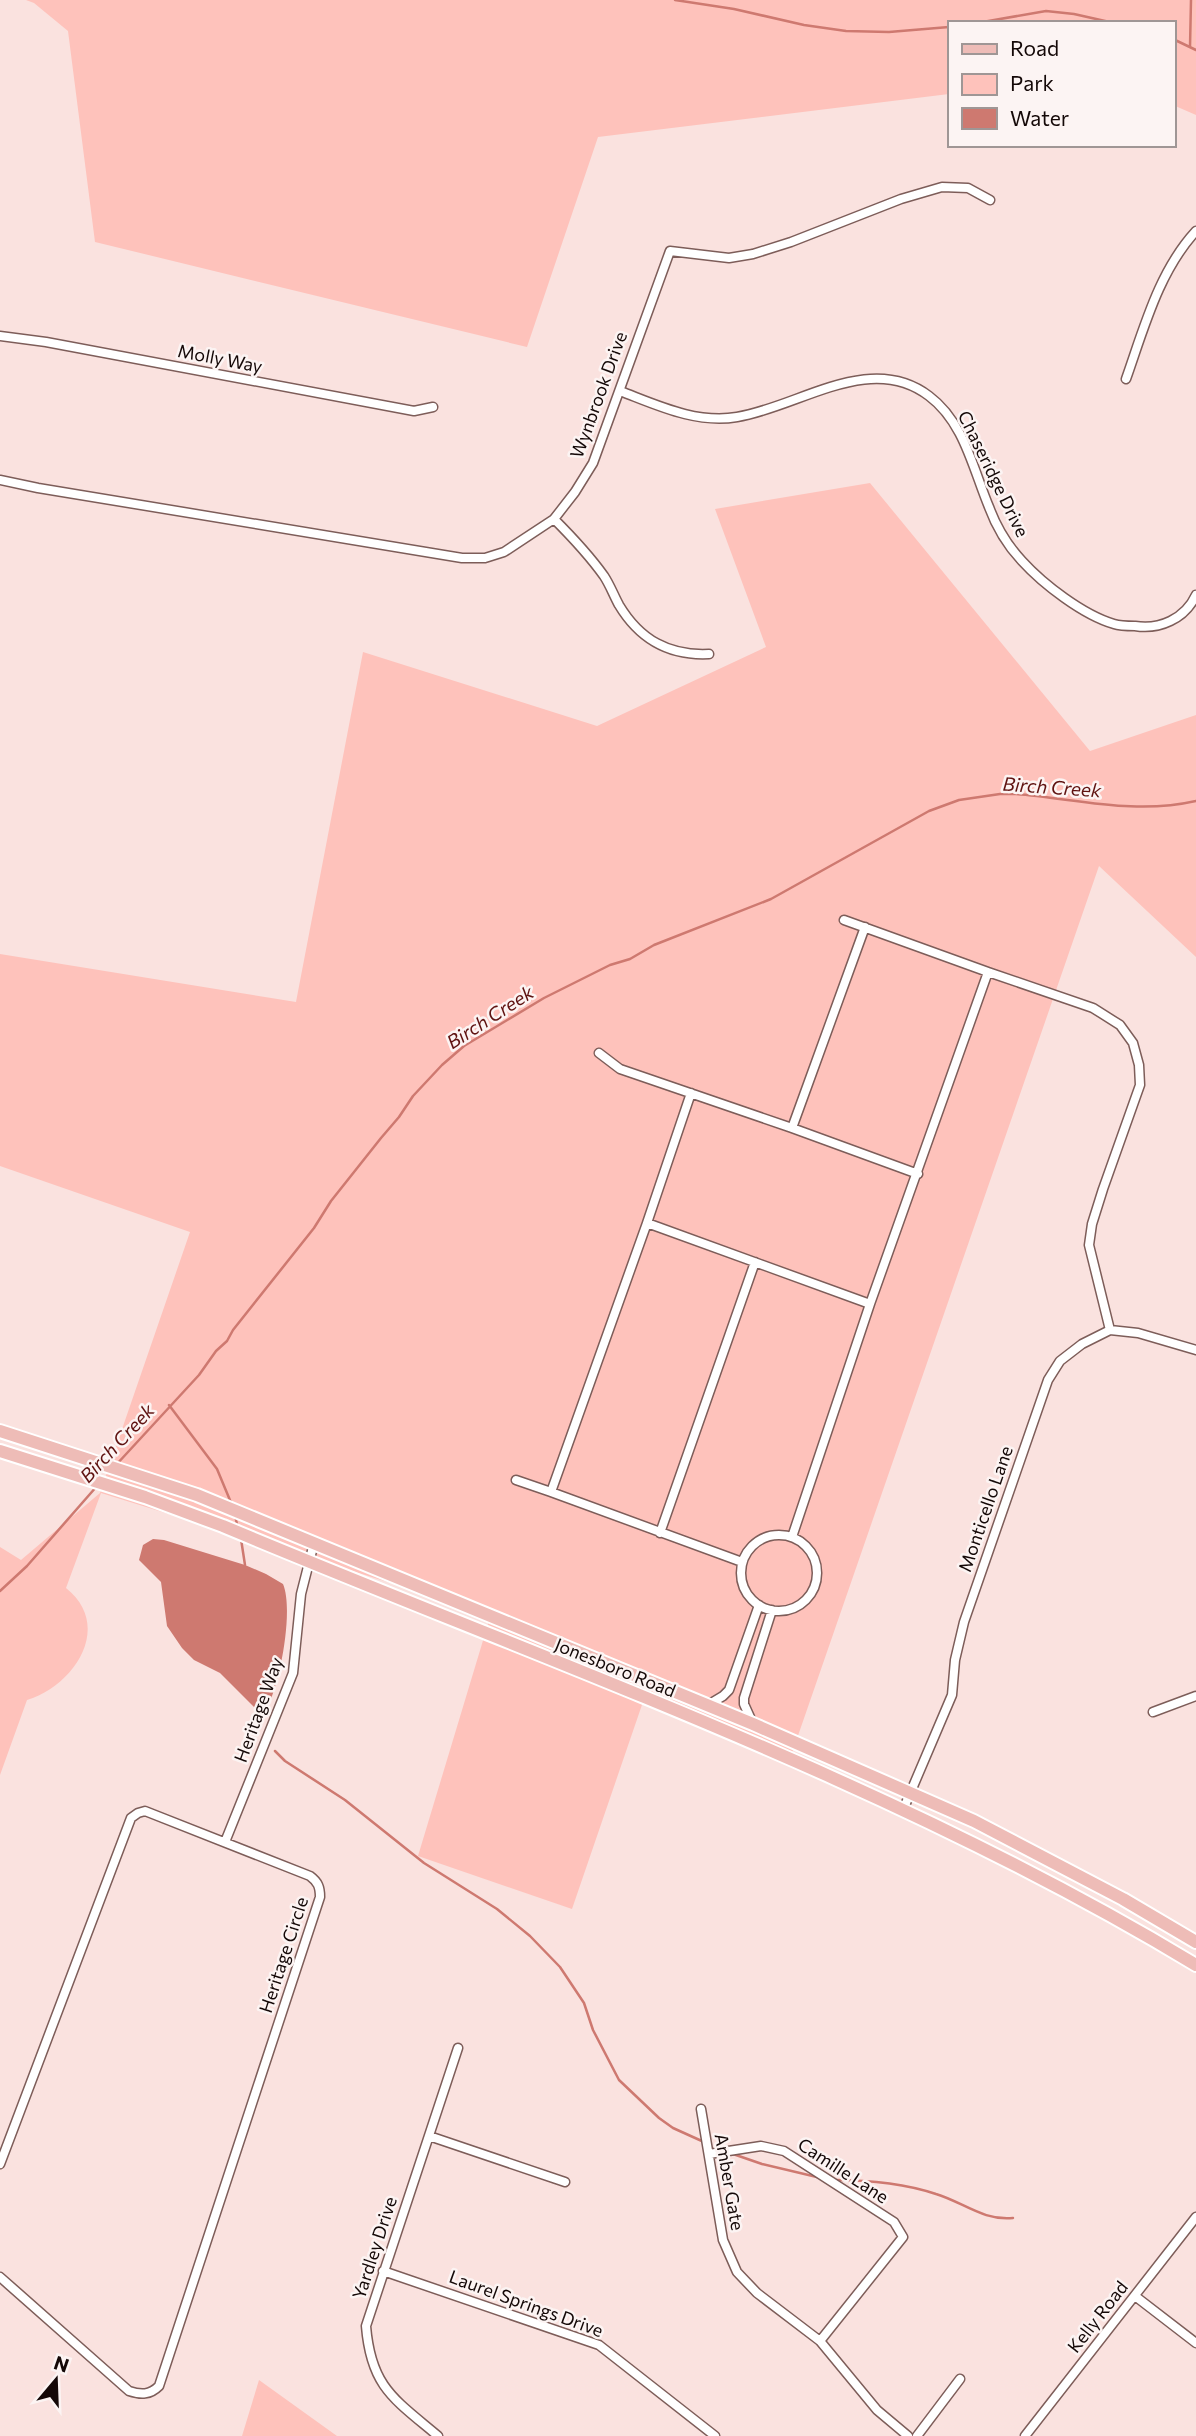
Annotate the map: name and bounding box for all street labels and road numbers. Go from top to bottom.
street label: Wynbrook Drive [565,328,631,461]
street label: Molly Way [176,339,264,377]
street label: Chaseridge Drive [954,407,1034,540]
street label: Monticello Lane [953,1443,1017,1574]
street label: Jonesboro Road [552,1633,679,1701]
street label: Heritage Way [229,1654,287,1765]
street label: Heritage Circle [254,1894,312,2016]
street label: Amber Gate [711,2132,749,2232]
street label: Camille Lane [794,2133,893,2208]
street label: Yardley Drive [347,2194,401,2302]
street label: Laurel Springs Drive [446,2265,606,2341]
street label: Kelly Road [1062,2276,1132,2357]

